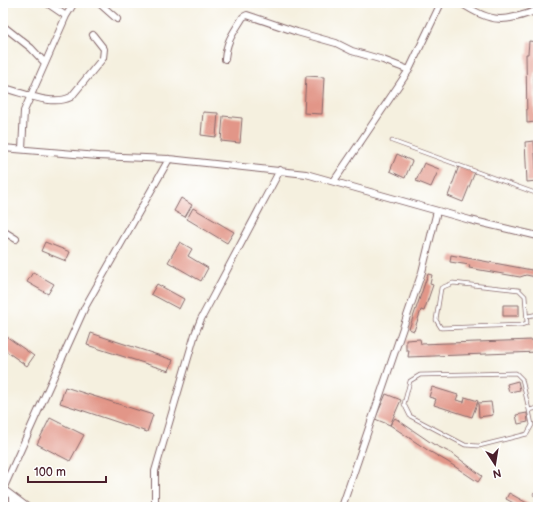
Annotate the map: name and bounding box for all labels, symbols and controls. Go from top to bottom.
north arrow [475,444,515,484]
scale bar [28,458,106,484]
text: 100 m [34,465,66,480]
text: N [492,466,502,481]

